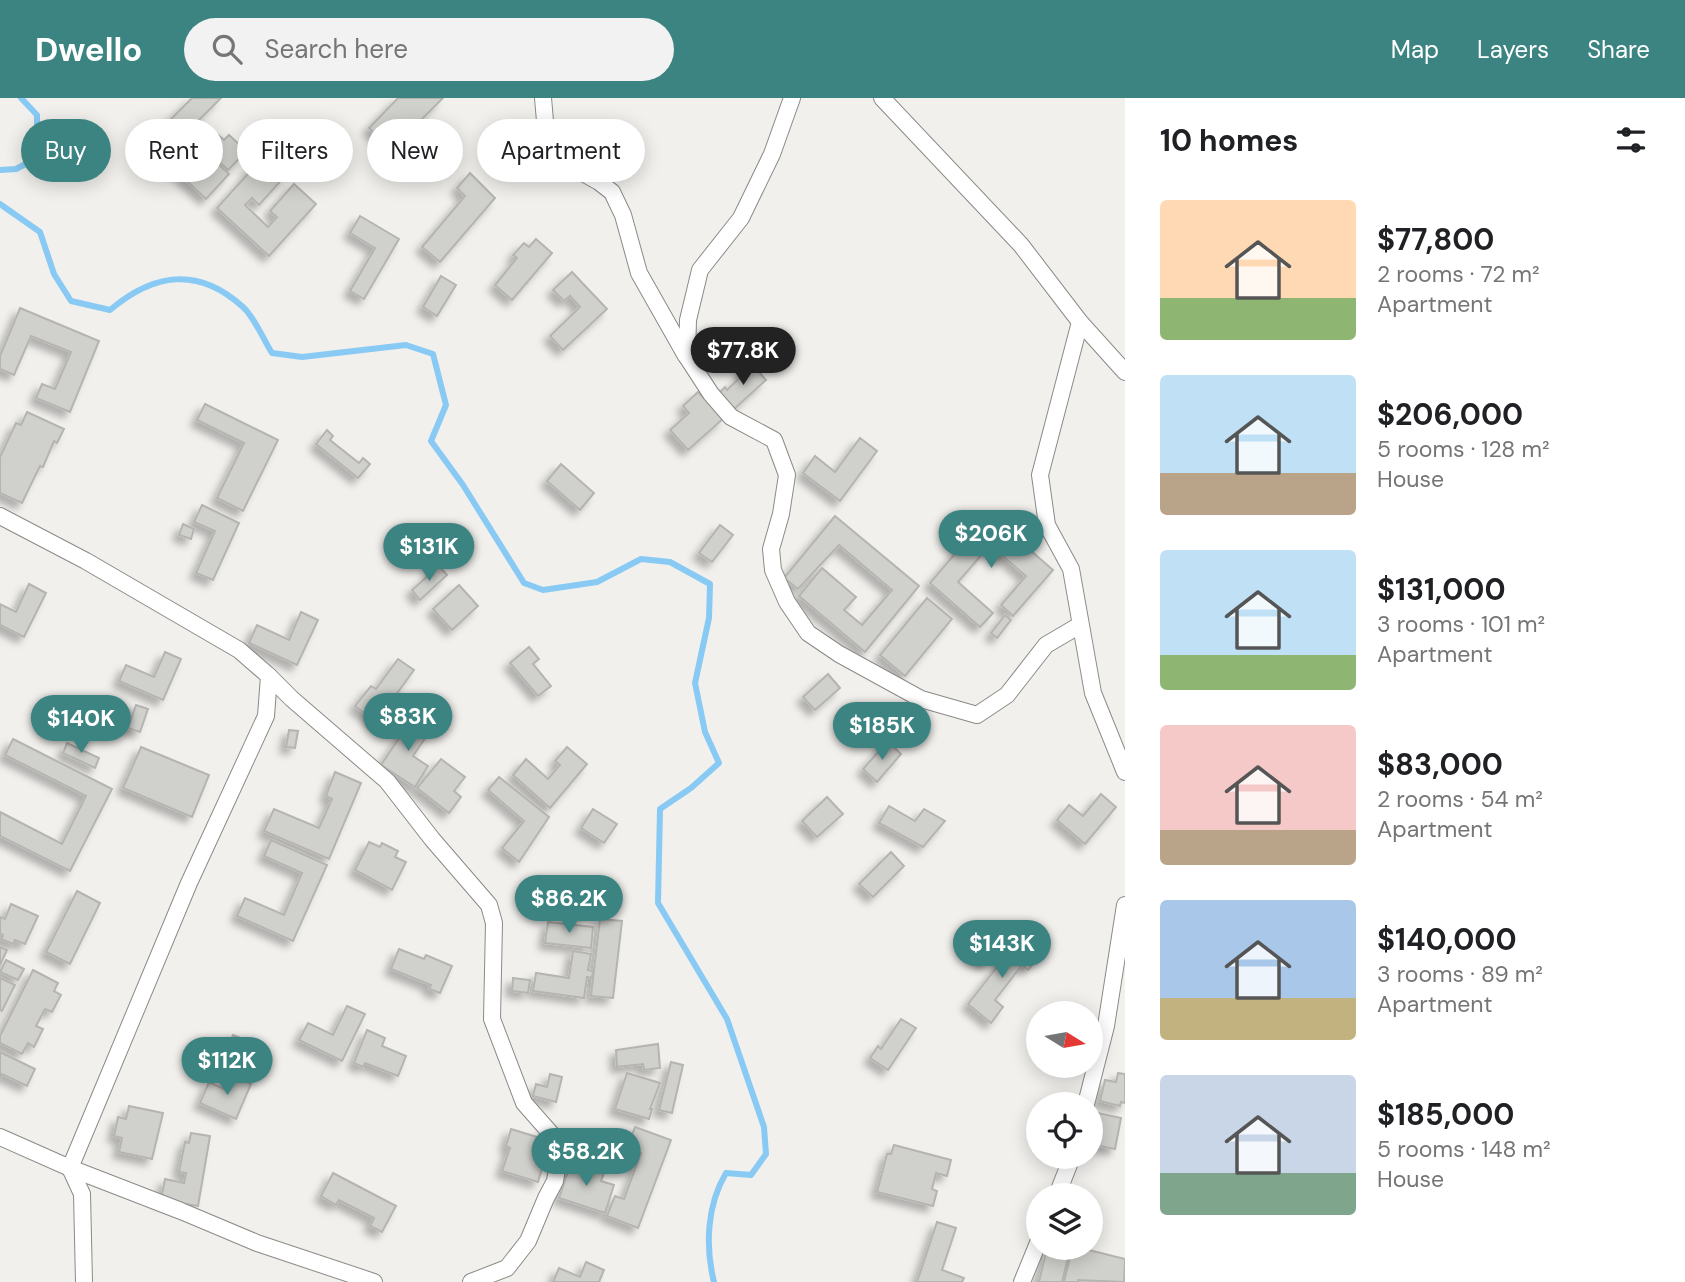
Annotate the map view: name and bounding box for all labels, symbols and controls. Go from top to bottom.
search box [184,18,674,81]
text: Dwello [35,28,142,71]
icon: search [208,30,246,68]
text: Search here [264,32,408,66]
text: Map [1391,34,1439,65]
text: Layers [1477,34,1549,65]
text: Share [1587,34,1650,65]
chip: Buy [21,119,111,182]
chip: Rent [125,119,223,182]
chip: Filters [237,119,353,182]
chip: New [367,119,463,182]
chip: Apartment [477,119,645,182]
text: 10 homes [1160,121,1298,160]
icon: filters [1612,121,1650,159]
text: $77,800 [1377,220,1494,259]
icon: home [1216,228,1300,312]
text: 2 rooms · 72 m² [1377,259,1540,289]
text: Apartment [1377,289,1492,319]
pin: $77.8K [686,328,800,387]
text: $77.8K [707,335,779,365]
text: $206,000 [1377,395,1523,434]
icon: home [1216,403,1300,487]
text: 5 rooms · 128 m² [1377,434,1550,464]
text: House [1377,464,1444,494]
pin: $206K [942,510,1040,570]
text: $206K [955,518,1027,548]
pin: $131K [380,524,478,583]
text: $131K [399,531,459,561]
text: $131,000 [1377,570,1506,609]
icon: home [1216,578,1300,662]
text: 3 rooms · 101 m² [1377,609,1545,639]
text: Apartment [1377,639,1492,669]
pin: $83K [367,694,449,753]
pin: $140K [32,696,130,755]
text: $83K [379,701,437,731]
pin: $185K [833,702,931,762]
text: $140K [47,703,115,733]
text: $185K [849,710,915,740]
text: $83,000 [1377,745,1503,784]
icon: home [1216,753,1300,837]
text: 2 rooms · 54 m² [1377,784,1543,814]
text: Apartment [1377,814,1492,844]
pin: $86.2K [512,876,626,935]
text: $86.2K [531,883,607,913]
pin: $143K [953,920,1051,980]
text: $140,000 [1377,920,1517,959]
text: $143K [969,928,1035,958]
icon: home [1216,928,1300,1012]
text: 3 rooms · 89 m² [1377,959,1543,989]
text: Apartment [1377,989,1492,1019]
north arrow [1026,1001,1102,1078]
map controls [1026,1001,1103,1260]
pin: $112K [178,1038,276,1097]
text: $112K [198,1045,256,1075]
button: locate [1026,1092,1103,1169]
text: $185,000 [1377,1095,1514,1134]
icon: home [1216,1103,1300,1187]
pin: $58.2K [529,1128,643,1188]
text: 5 rooms · 148 m² [1377,1134,1551,1164]
text: $58.2K [548,1136,624,1166]
text: House [1377,1164,1444,1194]
button: layers [1026,1183,1103,1260]

